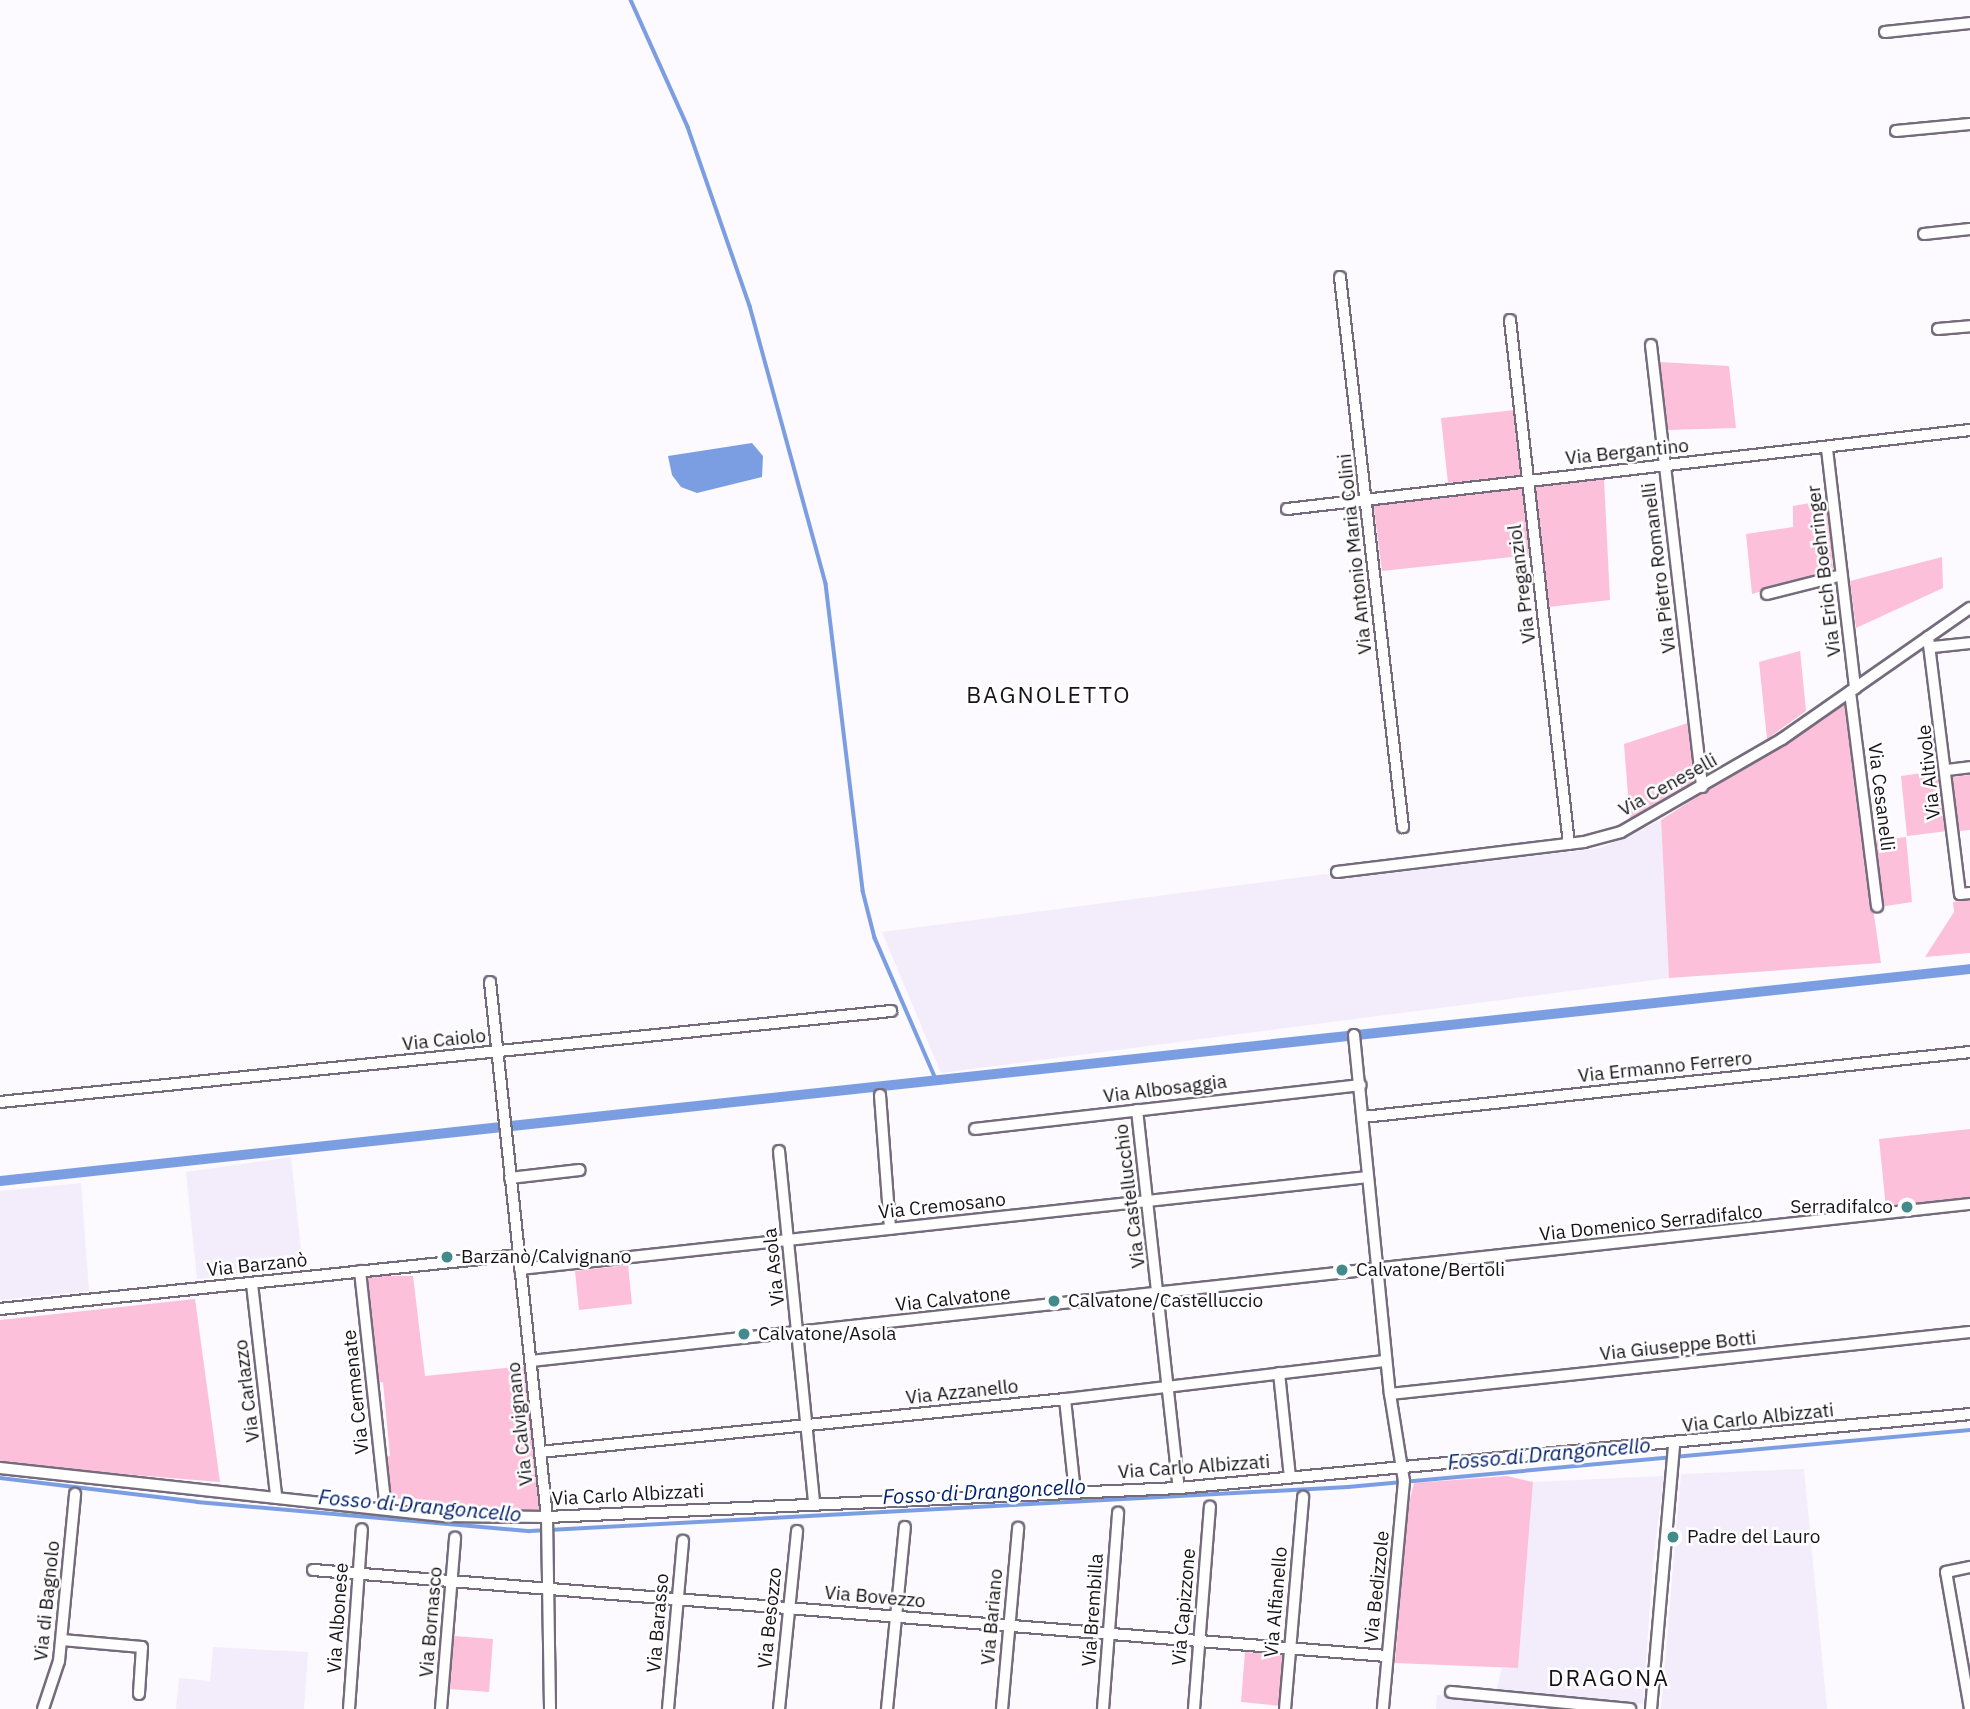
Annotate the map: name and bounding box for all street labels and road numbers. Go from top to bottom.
street label: Via Bergantino [1564,434,1690,470]
street label: Via Antonio Maria Colini [1333,453,1377,655]
street label: Via Pietro Romanelli [1637,481,1681,655]
street label: Via Erich Boehringer [1802,484,1846,658]
street label: Via Preganziol [1503,523,1541,645]
street label: Via Altivole [1913,724,1945,820]
street label: Via Cesanelli [1863,742,1899,852]
street label: Via Ceneselli [1615,749,1721,821]
street label: Via Caiolo [401,1024,487,1056]
street label: Via Ermanno Ferrero [1577,1047,1753,1087]
street label: Via Albosaggia [1102,1070,1228,1108]
street label: Via Castellucchio [1110,1123,1150,1269]
street label: Via Cremosano [877,1188,1007,1224]
street label: Via Domenico Serradifalco [1538,1200,1764,1246]
street label: Via Asola [759,1227,789,1307]
street label: Via Barzanò [206,1248,308,1282]
street label: Via Calvatone [894,1282,1012,1316]
street label: Via Giuseppe Botti [1599,1326,1757,1366]
street label: Via Cermenate [338,1329,374,1455]
street label: Via Carlazzo [229,1338,265,1444]
street label: Via Calvignano [502,1361,538,1487]
street label: Via Azzanello [905,1375,1019,1409]
street label: Via Carlo Albizzati [1681,1399,1835,1437]
street label: Via Carlo Albizzati [1117,1450,1271,1484]
street label: Via Carlo Albizzati [551,1480,705,1510]
street label: Via Bedizzole [1360,1529,1394,1645]
street label: Via di Bagnolo [29,1540,65,1662]
street label: Via Alfianello [1260,1546,1292,1658]
street label: Via Capizzone [1168,1547,1200,1667]
street label: Via Brembilla [1078,1553,1108,1667]
street label: Via Albonese [323,1562,353,1674]
street label: Via Bornasco [415,1566,447,1678]
street label: Via Besozzo [753,1566,787,1670]
street label: Via Bariano [976,1568,1008,1666]
street label: Via Barasso [642,1572,674,1674]
street label: Via Bovezzo [823,1581,927,1613]

